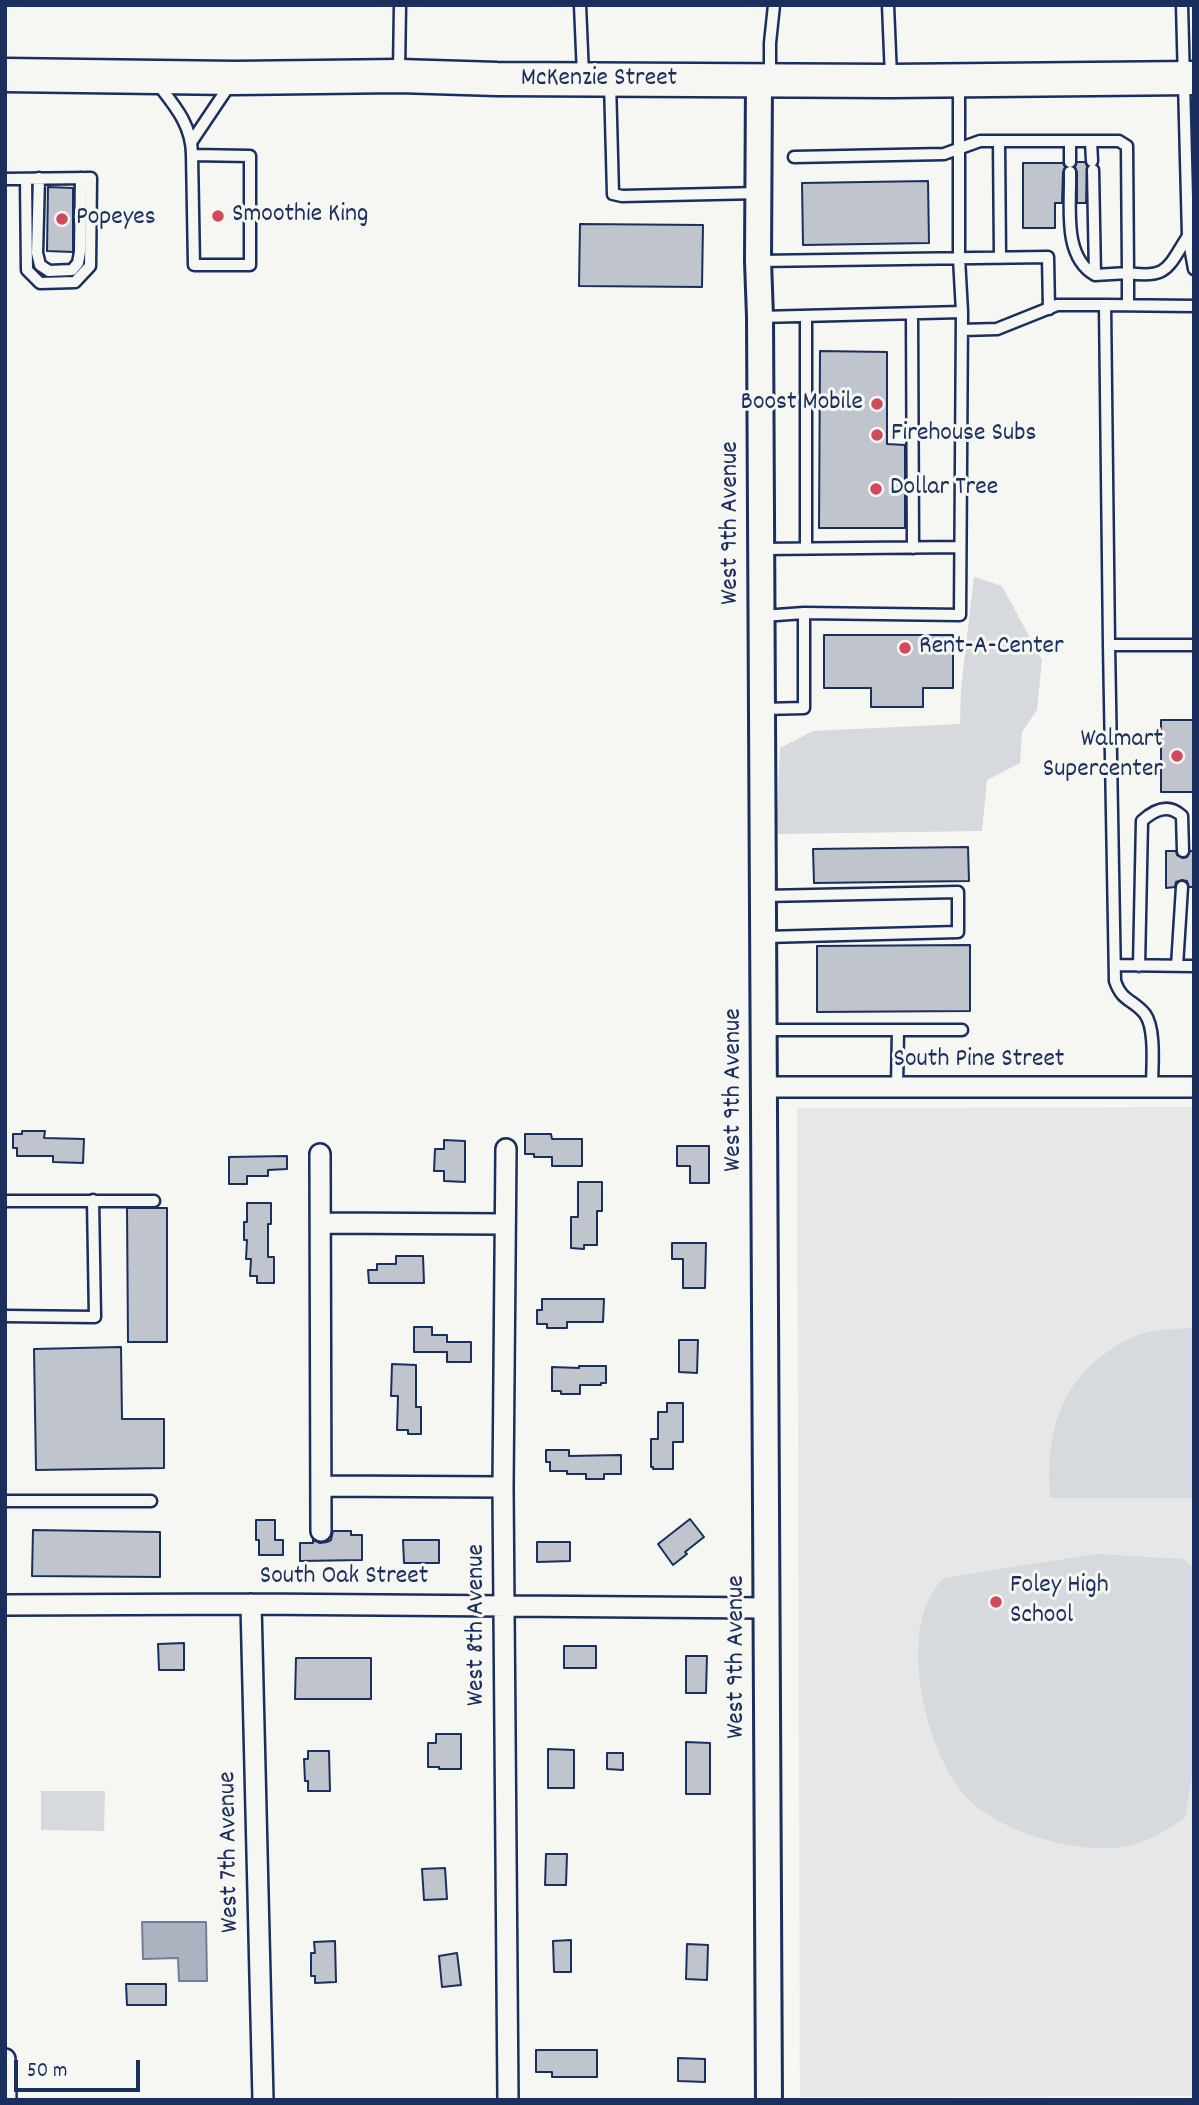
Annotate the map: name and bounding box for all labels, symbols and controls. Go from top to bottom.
street label: McKenzie Street [521,64,677,96]
place label: Smoothie King [232,200,368,232]
place label: Popeyes [76,203,156,235]
marker: Smoothie King [210,208,226,224]
marker: Popeyes [54,211,70,227]
place label: Boost Mobile [741,388,863,420]
marker: Boost Mobile [869,396,885,412]
place label: Firehouse Subs [891,419,1036,451]
marker: Firehouse Subs [869,427,885,443]
street label: West 9th Avenue [716,441,748,605]
place label: Dollar Tree [890,473,998,505]
marker: Dollar Tree [868,481,884,497]
place label: Rent-A-Center [919,632,1064,664]
marker: Rent-A-Center [897,640,913,656]
place label: Walmart Supercenter [1043,725,1163,786]
marker: Walmart Supercenter [1169,748,1185,764]
street label: West 9th Avenue [719,1008,751,1172]
street label: South Pine Street [894,1045,1064,1077]
street label: West 8th Avenue [462,1544,494,1706]
street label: South Oak Street [260,1562,428,1594]
place label: Foley High School [1010,1571,1109,1632]
street label: West 9th Avenue [722,1575,754,1739]
marker: Foley High School [988,1594,1004,1610]
street label: West 7th Avenue [214,1771,248,1933]
scale bar [18,2046,144,2090]
text: 50 m [27,2057,67,2087]

